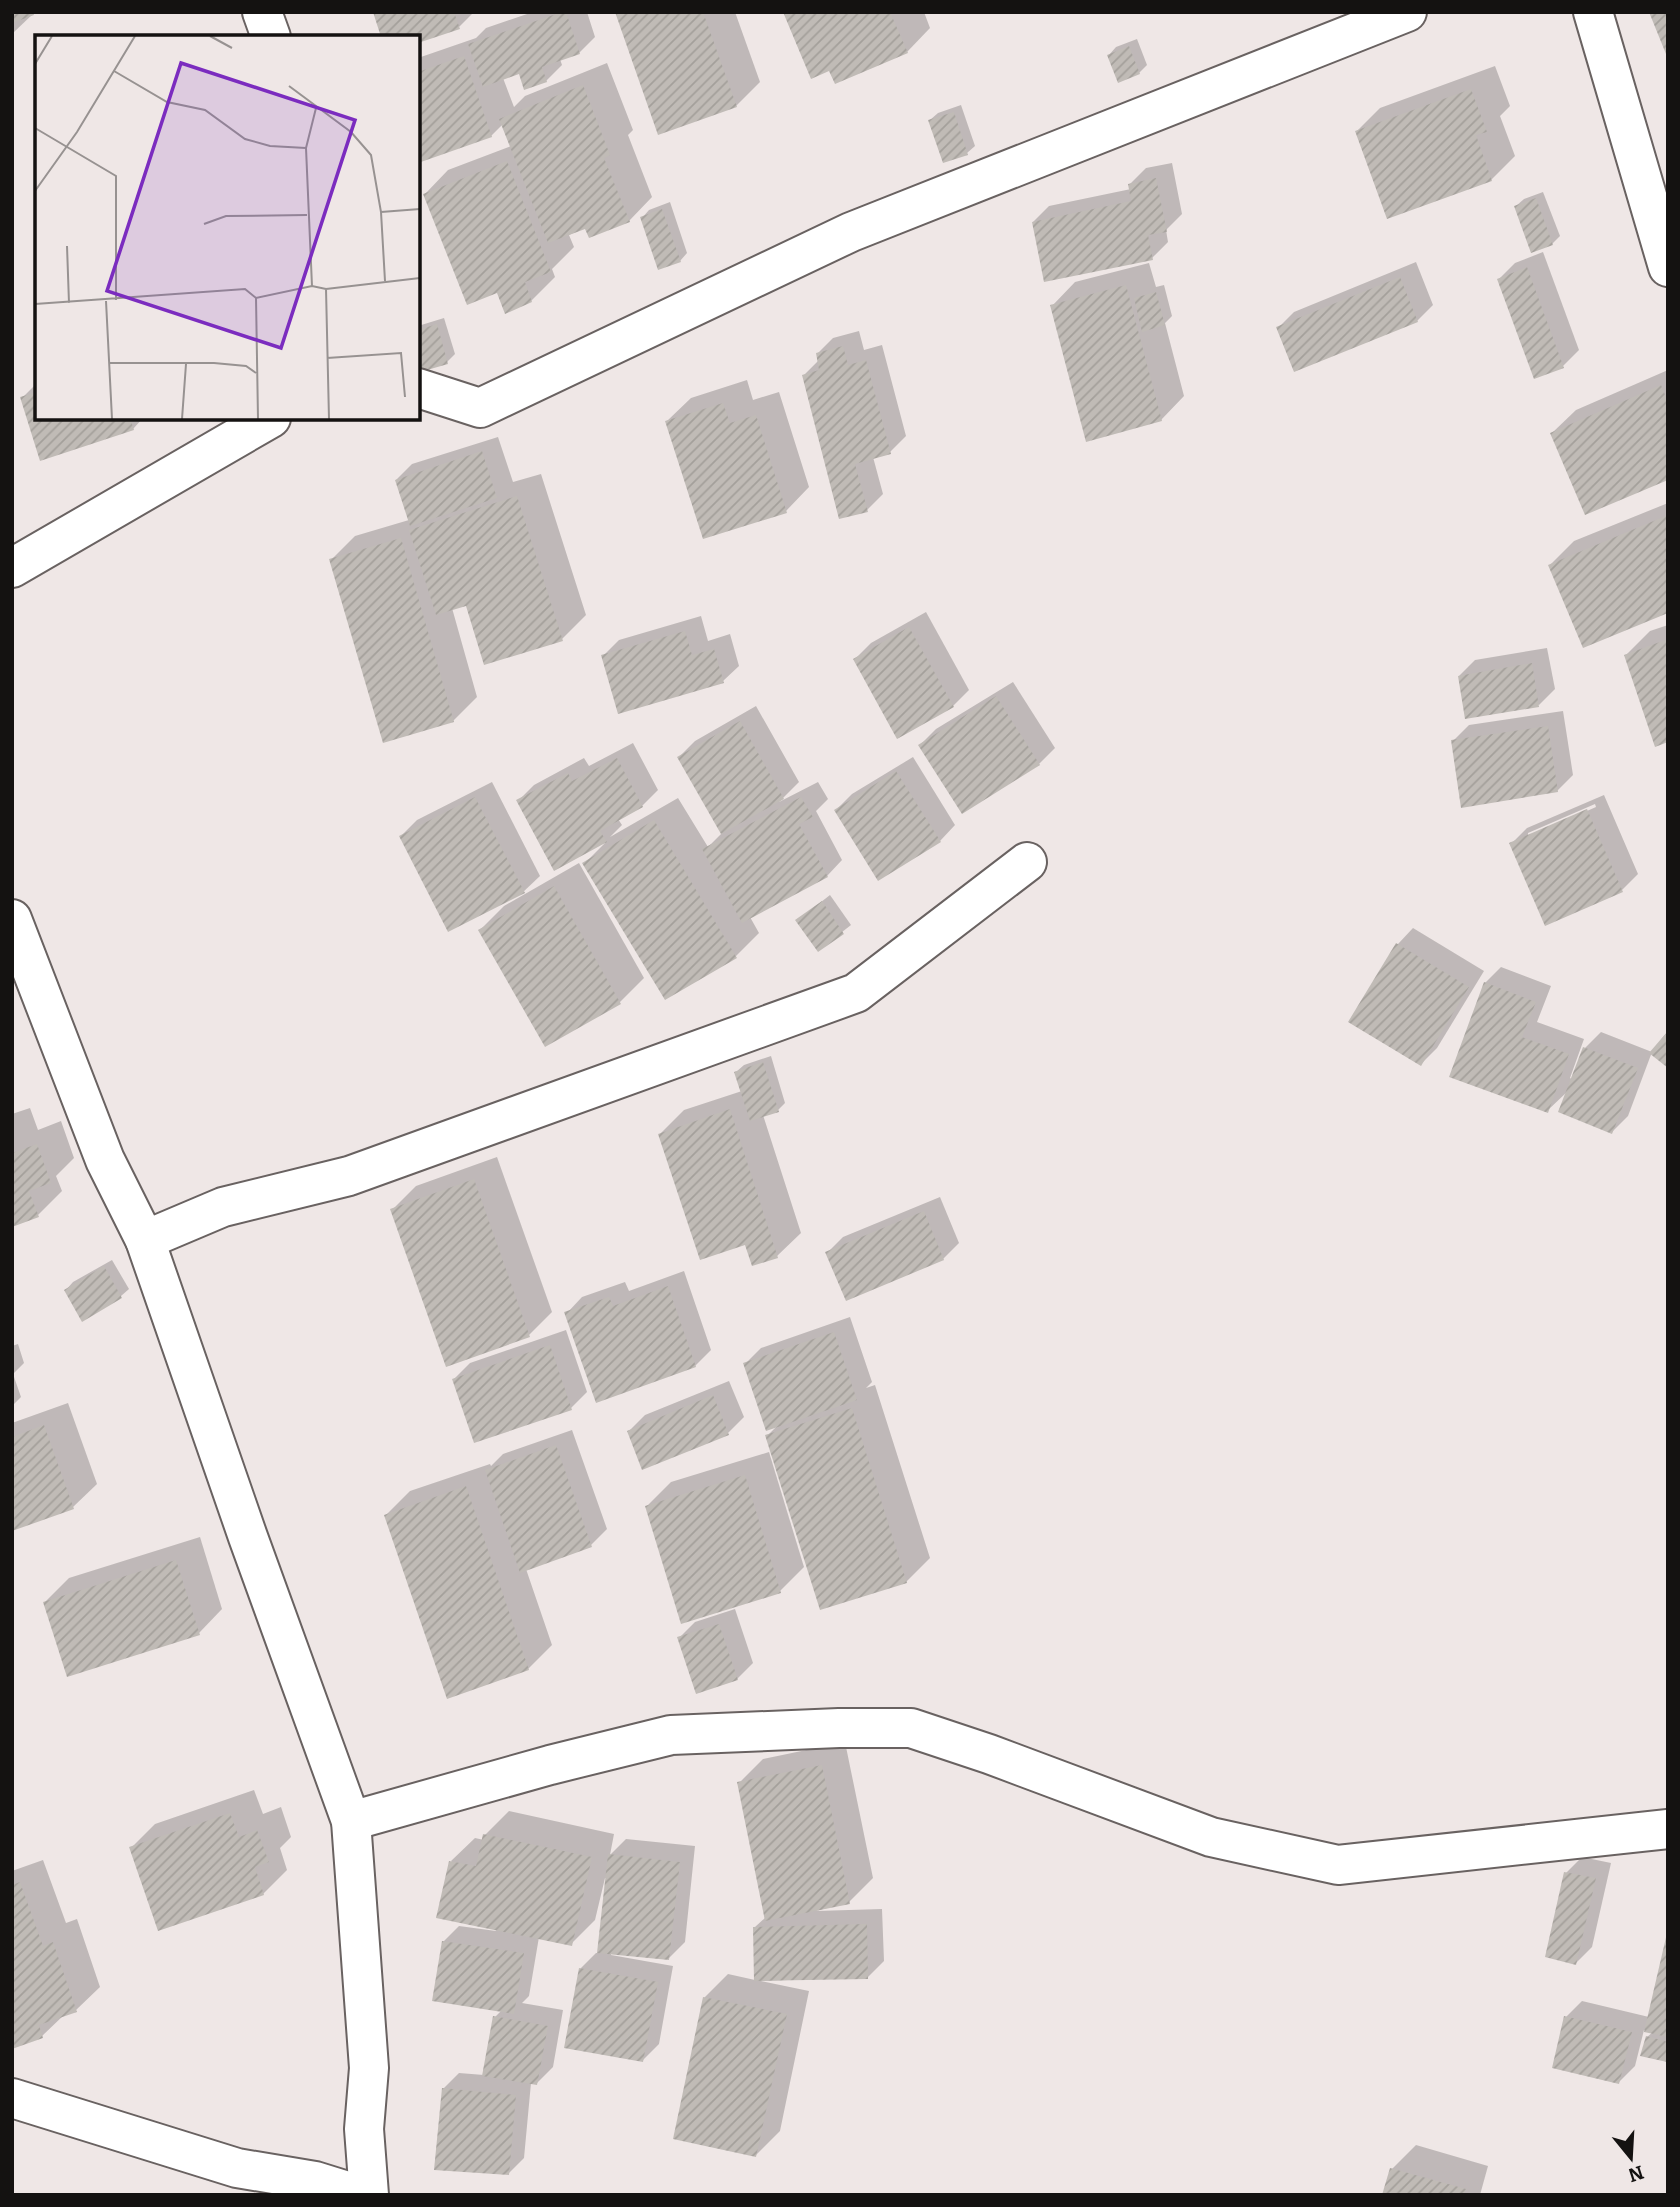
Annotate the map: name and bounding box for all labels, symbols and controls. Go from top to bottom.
inset map [35,35,420,420]
north arrow [1596,2123,1666,2193]
text: N [1625,2160,1647,2187]

